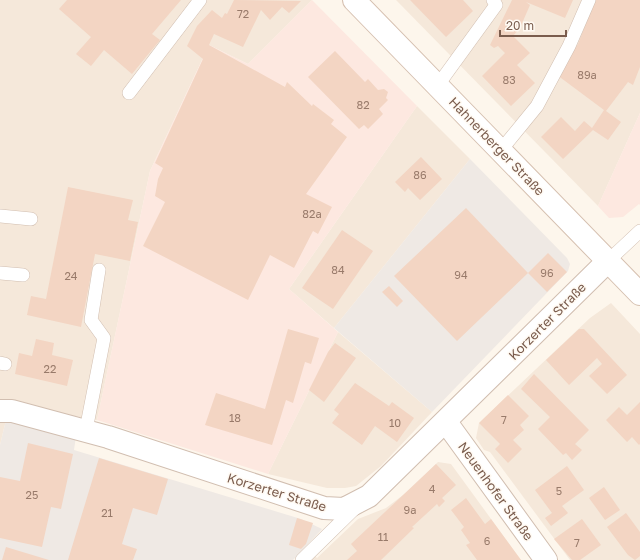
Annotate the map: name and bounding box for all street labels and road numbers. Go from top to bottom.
street label: Hahnerberger Straße [446,93,548,199]
street label: Korzerter Straße [505,279,589,363]
street label: Neuenhofer Straße [455,439,537,543]
street label: Korzerter Straße [225,469,329,515]

